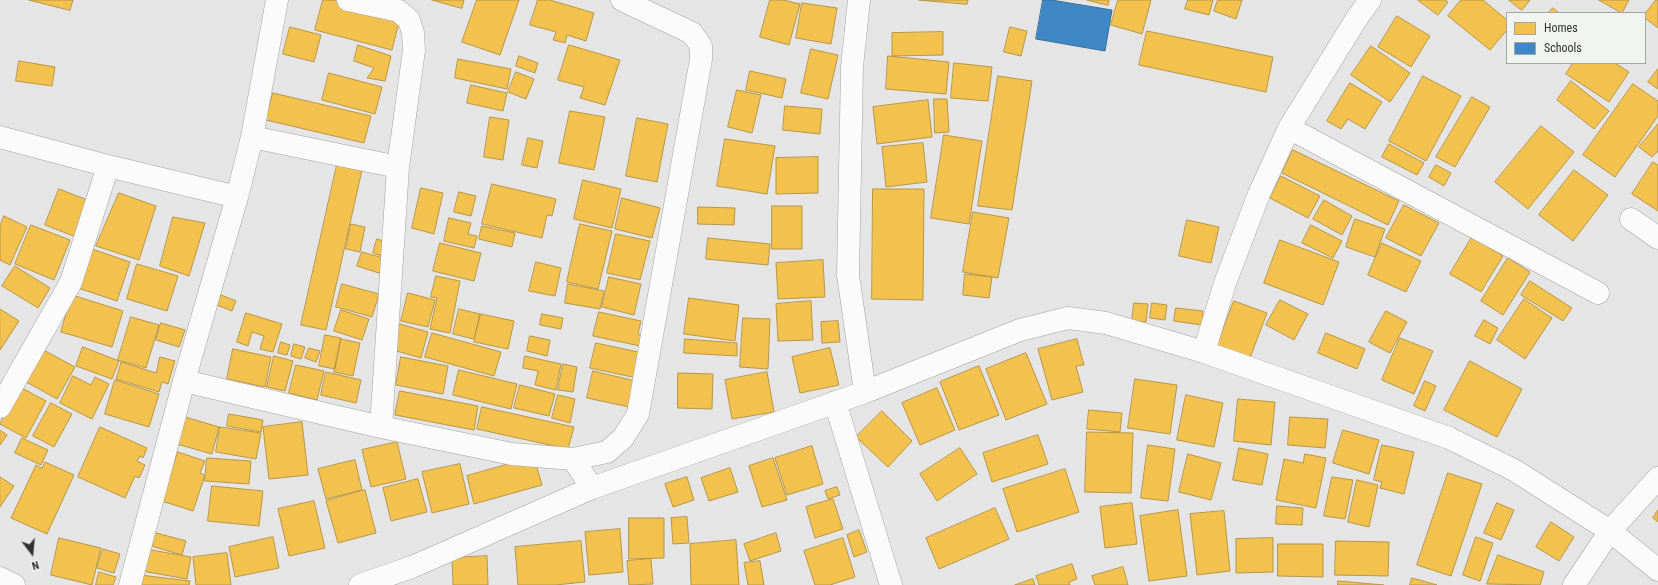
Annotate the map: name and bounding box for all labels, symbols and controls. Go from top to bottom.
legend [1506,12,1646,64]
text: Homes [1544,21,1578,35]
text: Schools [1544,41,1582,55]
north arrow [12,533,52,573]
text: N [30,558,40,572]

